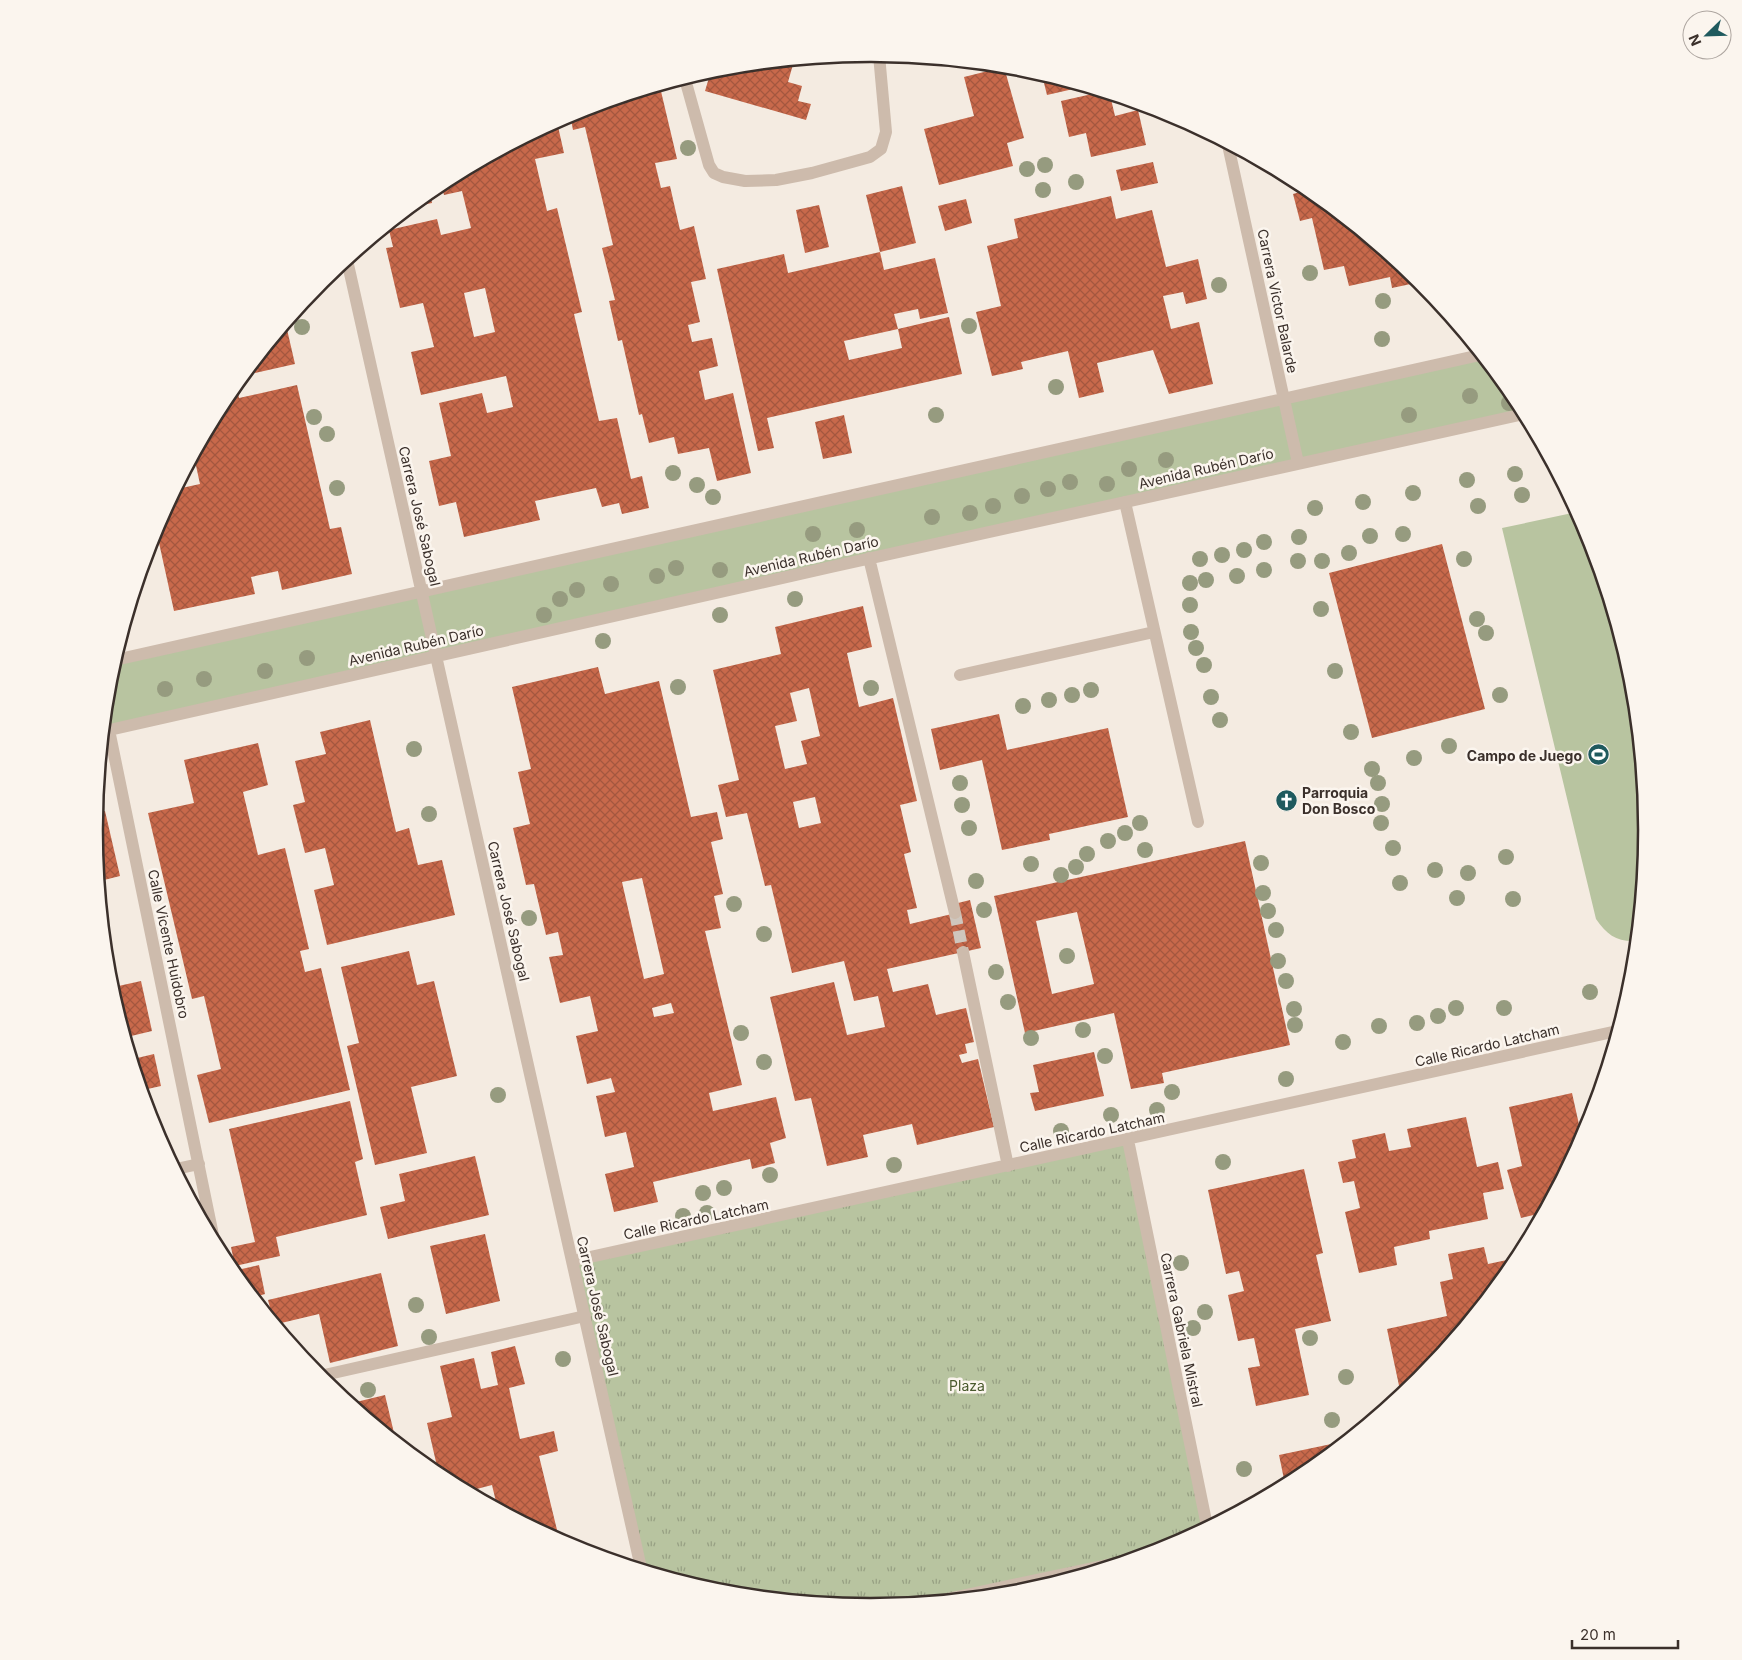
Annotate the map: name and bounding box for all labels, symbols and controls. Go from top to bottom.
north arrow [1682,10,1732,60]
text: N [1685,32,1704,49]
street label: Carrera Victor Balarde [1254,227,1302,375]
street label: Carrera José Sabogal [396,444,444,588]
street label: Avenida Rubén Darío [1137,444,1275,492]
street label: Avenida Rubén Darío [742,532,880,580]
street label: Avenida Rubén Darío [347,621,485,669]
sports icon: Campo de Juego [1586,743,1610,767]
place label: Campo de Juego [1467,747,1582,764]
place label: Parroquia Don Bosco [1302,784,1376,817]
church icon: Parroquia Don Bosco [1274,788,1298,812]
street label: Carrera José Sabogal [485,839,533,983]
street label: Calle Vicente Huidobro [145,868,193,1020]
street label: Calle Ricardo Latcham [1413,1020,1561,1070]
street label: Calle Ricardo Latcham [1018,1108,1166,1156]
street label: Calle Ricardo Latcham [622,1195,770,1243]
street label: Carrera José Sabogal [574,1234,622,1378]
street label: Carrera Gabriela Mistral [1157,1251,1207,1409]
park label: Plaza [949,1377,985,1394]
scale bar [1572,1618,1678,1650]
text: 20 m [1580,1625,1616,1644]

